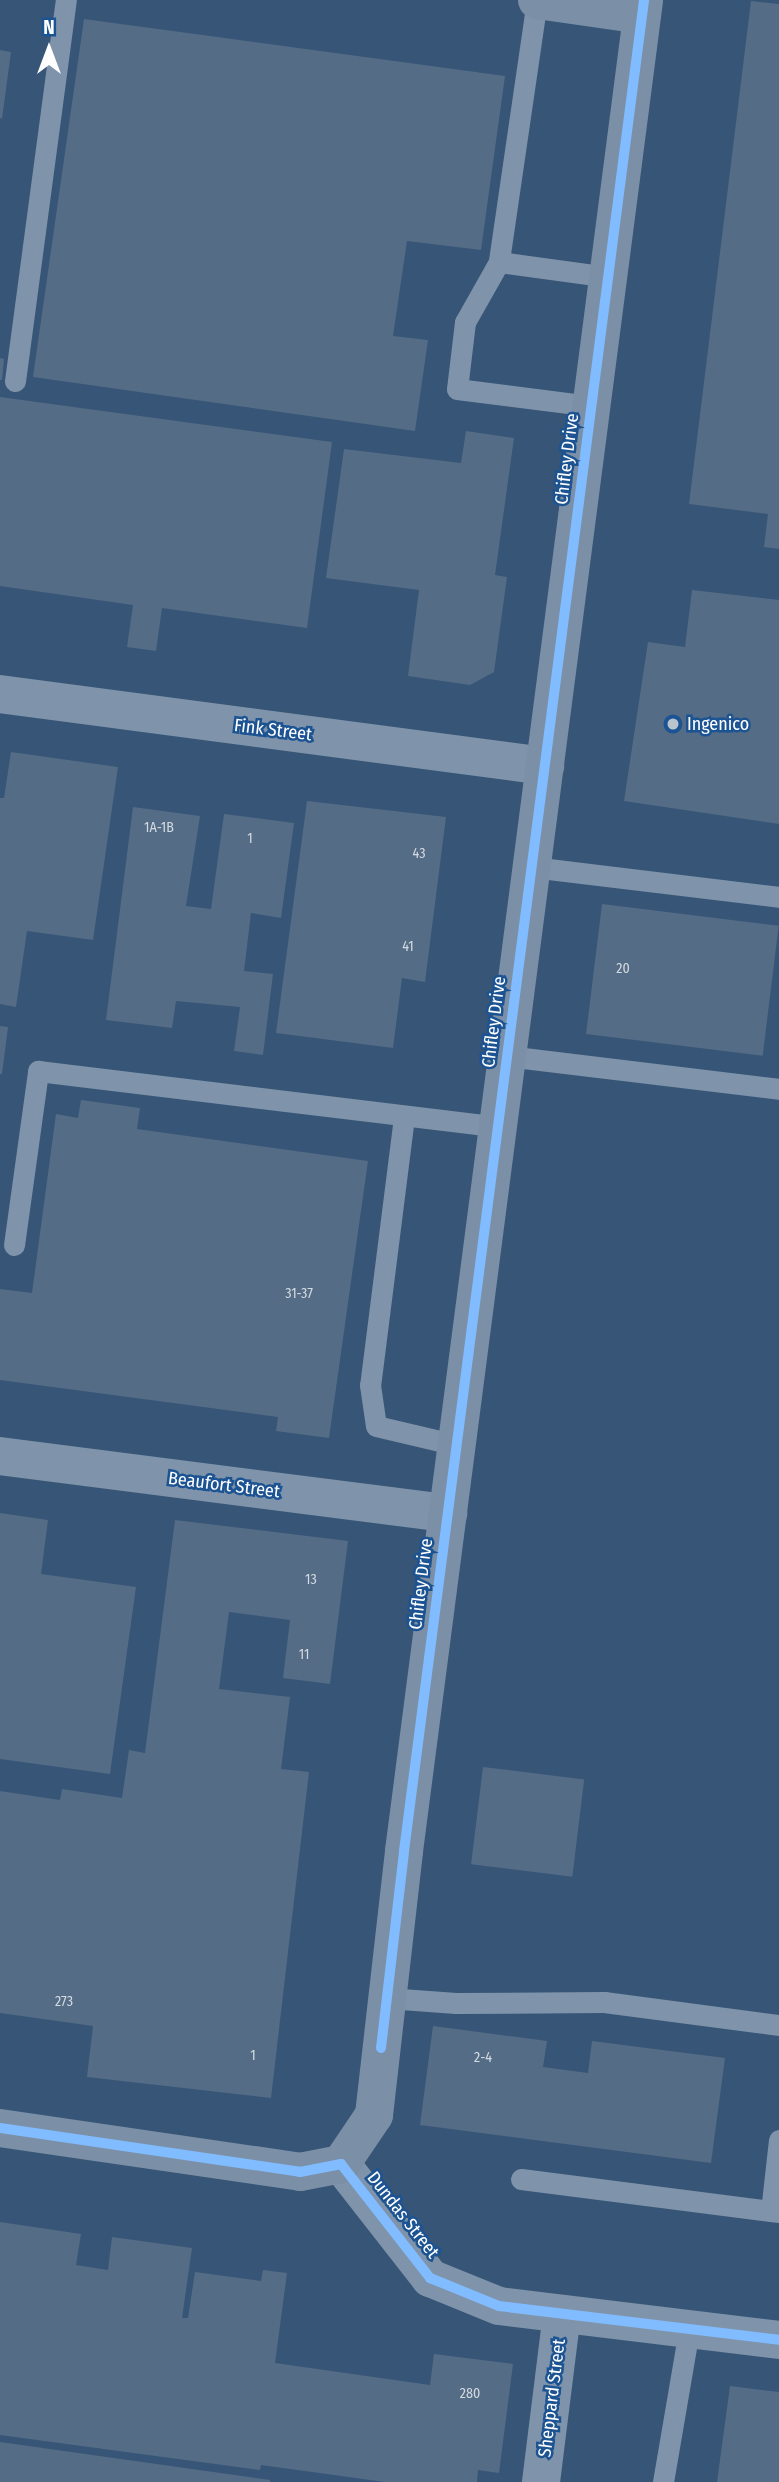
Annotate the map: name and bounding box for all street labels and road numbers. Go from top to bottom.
street label: Chifley Drive [551,412,583,506]
street label: Fink Street [233,715,313,745]
street label: Chifley Drive [478,975,510,1069]
street label: Beaufort Street [167,1467,281,1503]
street label: Chifley Drive [405,1537,437,1631]
street label: Dundas Street [363,2167,443,2263]
street label: Sheppard Street [534,2338,570,2458]

